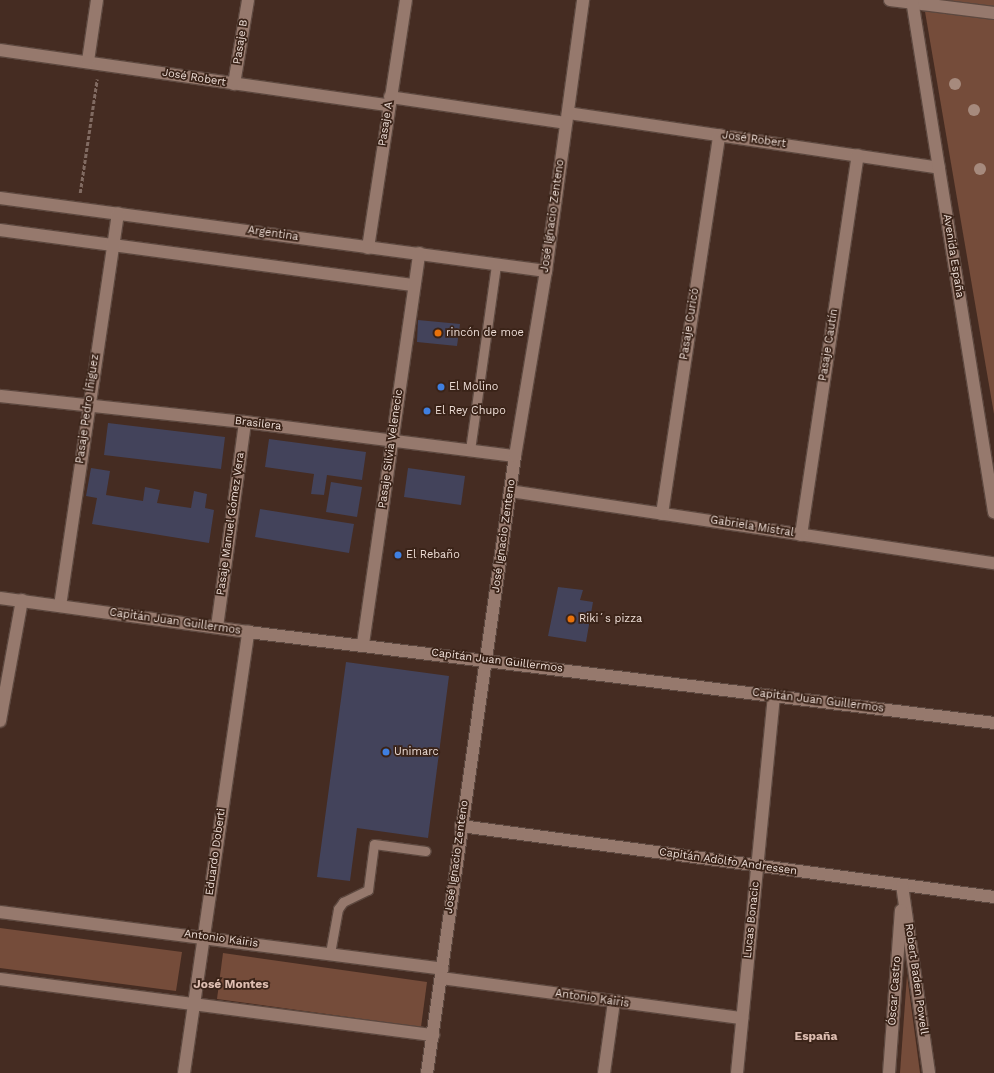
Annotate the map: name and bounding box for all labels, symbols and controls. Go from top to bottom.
street label: Pasaje B [231,19,251,65]
street label: José Robert [161,66,227,90]
street label: Pasaje A [376,101,396,147]
street label: José Robert [721,129,787,151]
street label: José Ignacio Zenteno [539,159,567,273]
street label: Avenida España [940,213,966,299]
street label: Argentina [247,224,299,244]
street label: Pasaje Curicó [678,287,702,361]
street label: Pasaje Cautín [817,308,841,382]
place label: rincón de moe [446,326,524,340]
marker: rincón de moe [433,328,443,338]
street label: Pasaje Pedro Íñiguez [74,353,102,465]
place label: El Molino [449,380,499,394]
marker: El Molino [436,382,446,392]
street label: Pasaje Silvia Velenecic [376,388,406,510]
place label: El Rey Chupo [435,404,506,418]
marker: El Rey Chupo [422,406,432,416]
street label: Brasilera [234,415,282,433]
street label: Pasaje Manuel Gómez Vera [214,451,248,597]
street label: José Ignacio Zenteno [490,479,518,593]
street label: Gabriela Mistral [709,514,795,540]
place label: El Rebaño [406,548,460,562]
marker: El Rebaño [393,550,403,560]
street label: Capitán Juan Guillermos [108,606,242,638]
place label: Riki´s pizza [579,612,642,626]
marker: Riki´s pizza [566,614,576,624]
street label: Capitán Juan Guillermos [430,646,564,676]
street label: Capitán Juan Guillermos [751,686,885,716]
place label: Unimarc [394,745,439,759]
marker: Unimarc [381,747,391,757]
street label: José Ignacio Zenteno [443,800,471,914]
street label: Eduardo Doberti [203,808,229,896]
street label: Capitán Adolfo Andressen [658,846,798,878]
street label: Lucas Bonacic [741,881,763,959]
street label: Robert Baden Powell [902,923,930,1035]
street label: Antonio Kairis [183,927,259,951]
street label: Óscar Castro [886,956,904,1026]
district label: José Montes [193,978,269,992]
street label: Antonio Kairis [554,987,630,1011]
district label: España [795,1030,837,1044]

